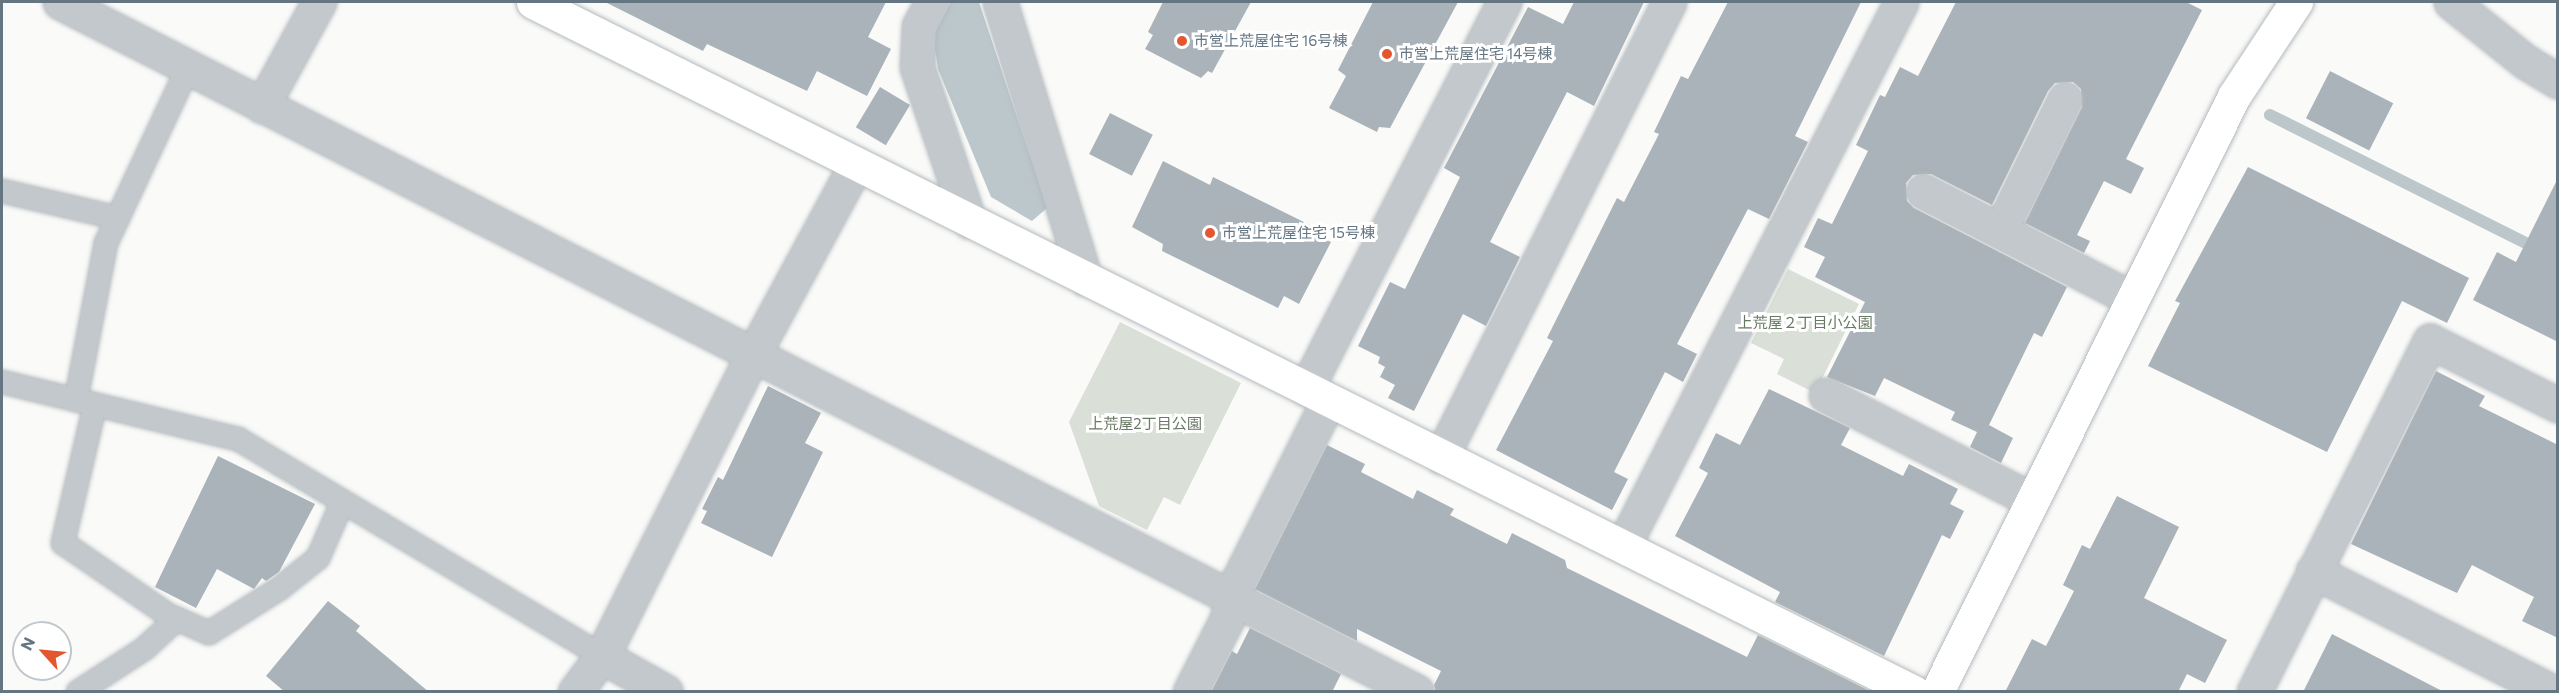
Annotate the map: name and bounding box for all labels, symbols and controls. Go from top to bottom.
place label: 市営上荒屋住宅 16号棟 [1194,32,1347,50]
marker: 市営上荒屋住宅 16号棟 [1175,34,1189,48]
place label: 市営上荒屋住宅 14号棟 [1399,45,1552,63]
marker: 市営上荒屋住宅 14号棟 [1380,47,1394,61]
place label: 市営上荒屋住宅 15号棟 [1222,224,1375,242]
marker: 市営上荒屋住宅 15号棟 [1203,226,1217,240]
park label: 上荒屋２丁目小公園 [1738,314,1872,332]
park label: 上荒屋2丁目公園 [1088,415,1202,433]
north arrow [12,621,72,681]
text: N [16,634,38,653]

